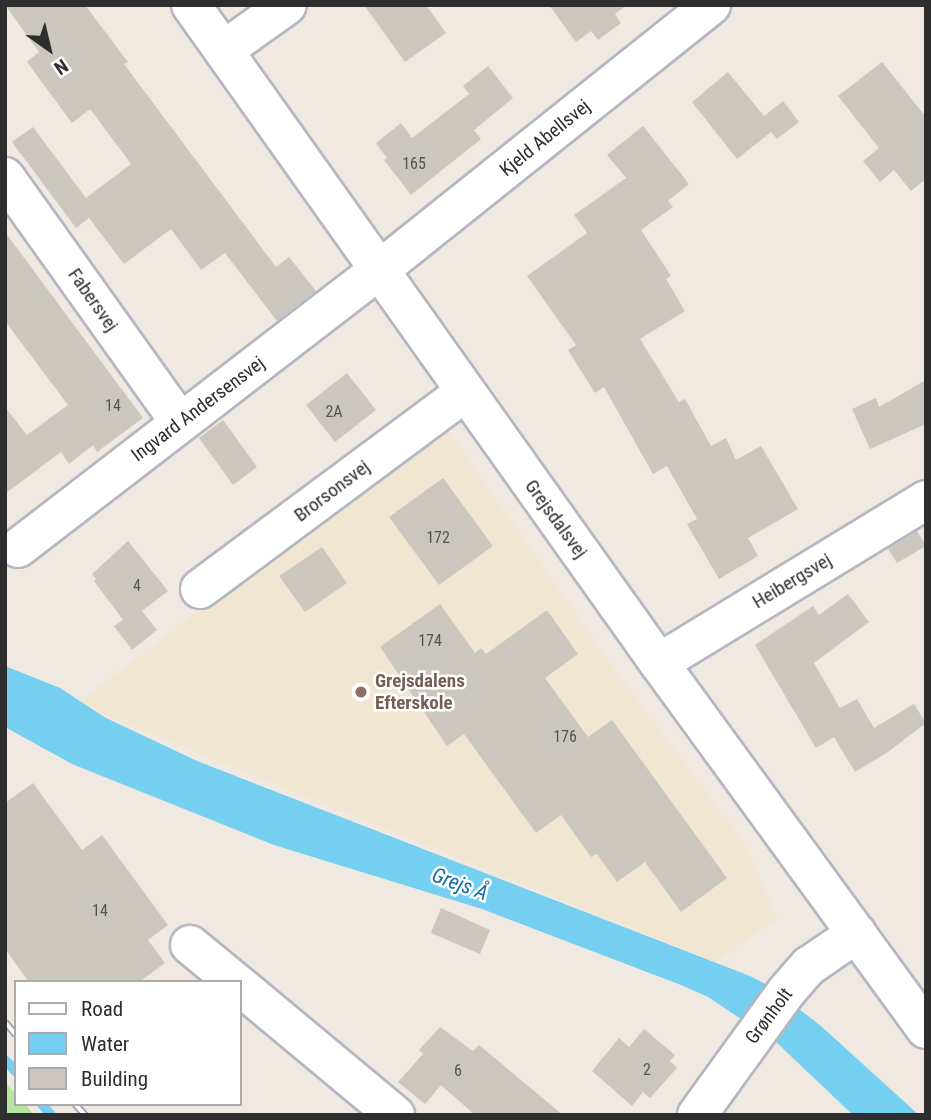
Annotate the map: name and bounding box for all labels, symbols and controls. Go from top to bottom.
north arrow [14,14,84,84]
text: N [50,54,72,80]
street label: Kjeld Abellsvej [495,95,595,181]
house number: 165 [402,154,426,174]
street label: Fabersvej [63,264,123,336]
street label: Ingvard Andersensvej [127,352,269,466]
house number: 14 [105,396,121,416]
house number: 2A [325,402,343,422]
street label: Brorsonsvej [290,455,374,527]
street label: Grejsdalsvej [520,475,592,563]
house number: 172 [426,528,450,548]
street label: Heibergsvej [748,549,836,613]
house number: 4 [133,576,141,596]
house number: 174 [418,631,442,651]
place label: Grejsdalens Efterskole [375,670,465,714]
marker: Grejsdalens Efterskole [353,684,369,700]
house number: 176 [553,727,577,747]
water label: Grejs Å [428,862,492,906]
house number: 14 [92,901,108,921]
legend [14,980,242,1106]
street label: Grønholt [741,983,797,1049]
text: Road [81,997,123,1021]
text: Water [81,1032,129,1056]
house number: 2 [643,1060,651,1080]
house number: 6 [454,1061,462,1081]
text: Building [81,1067,148,1091]

